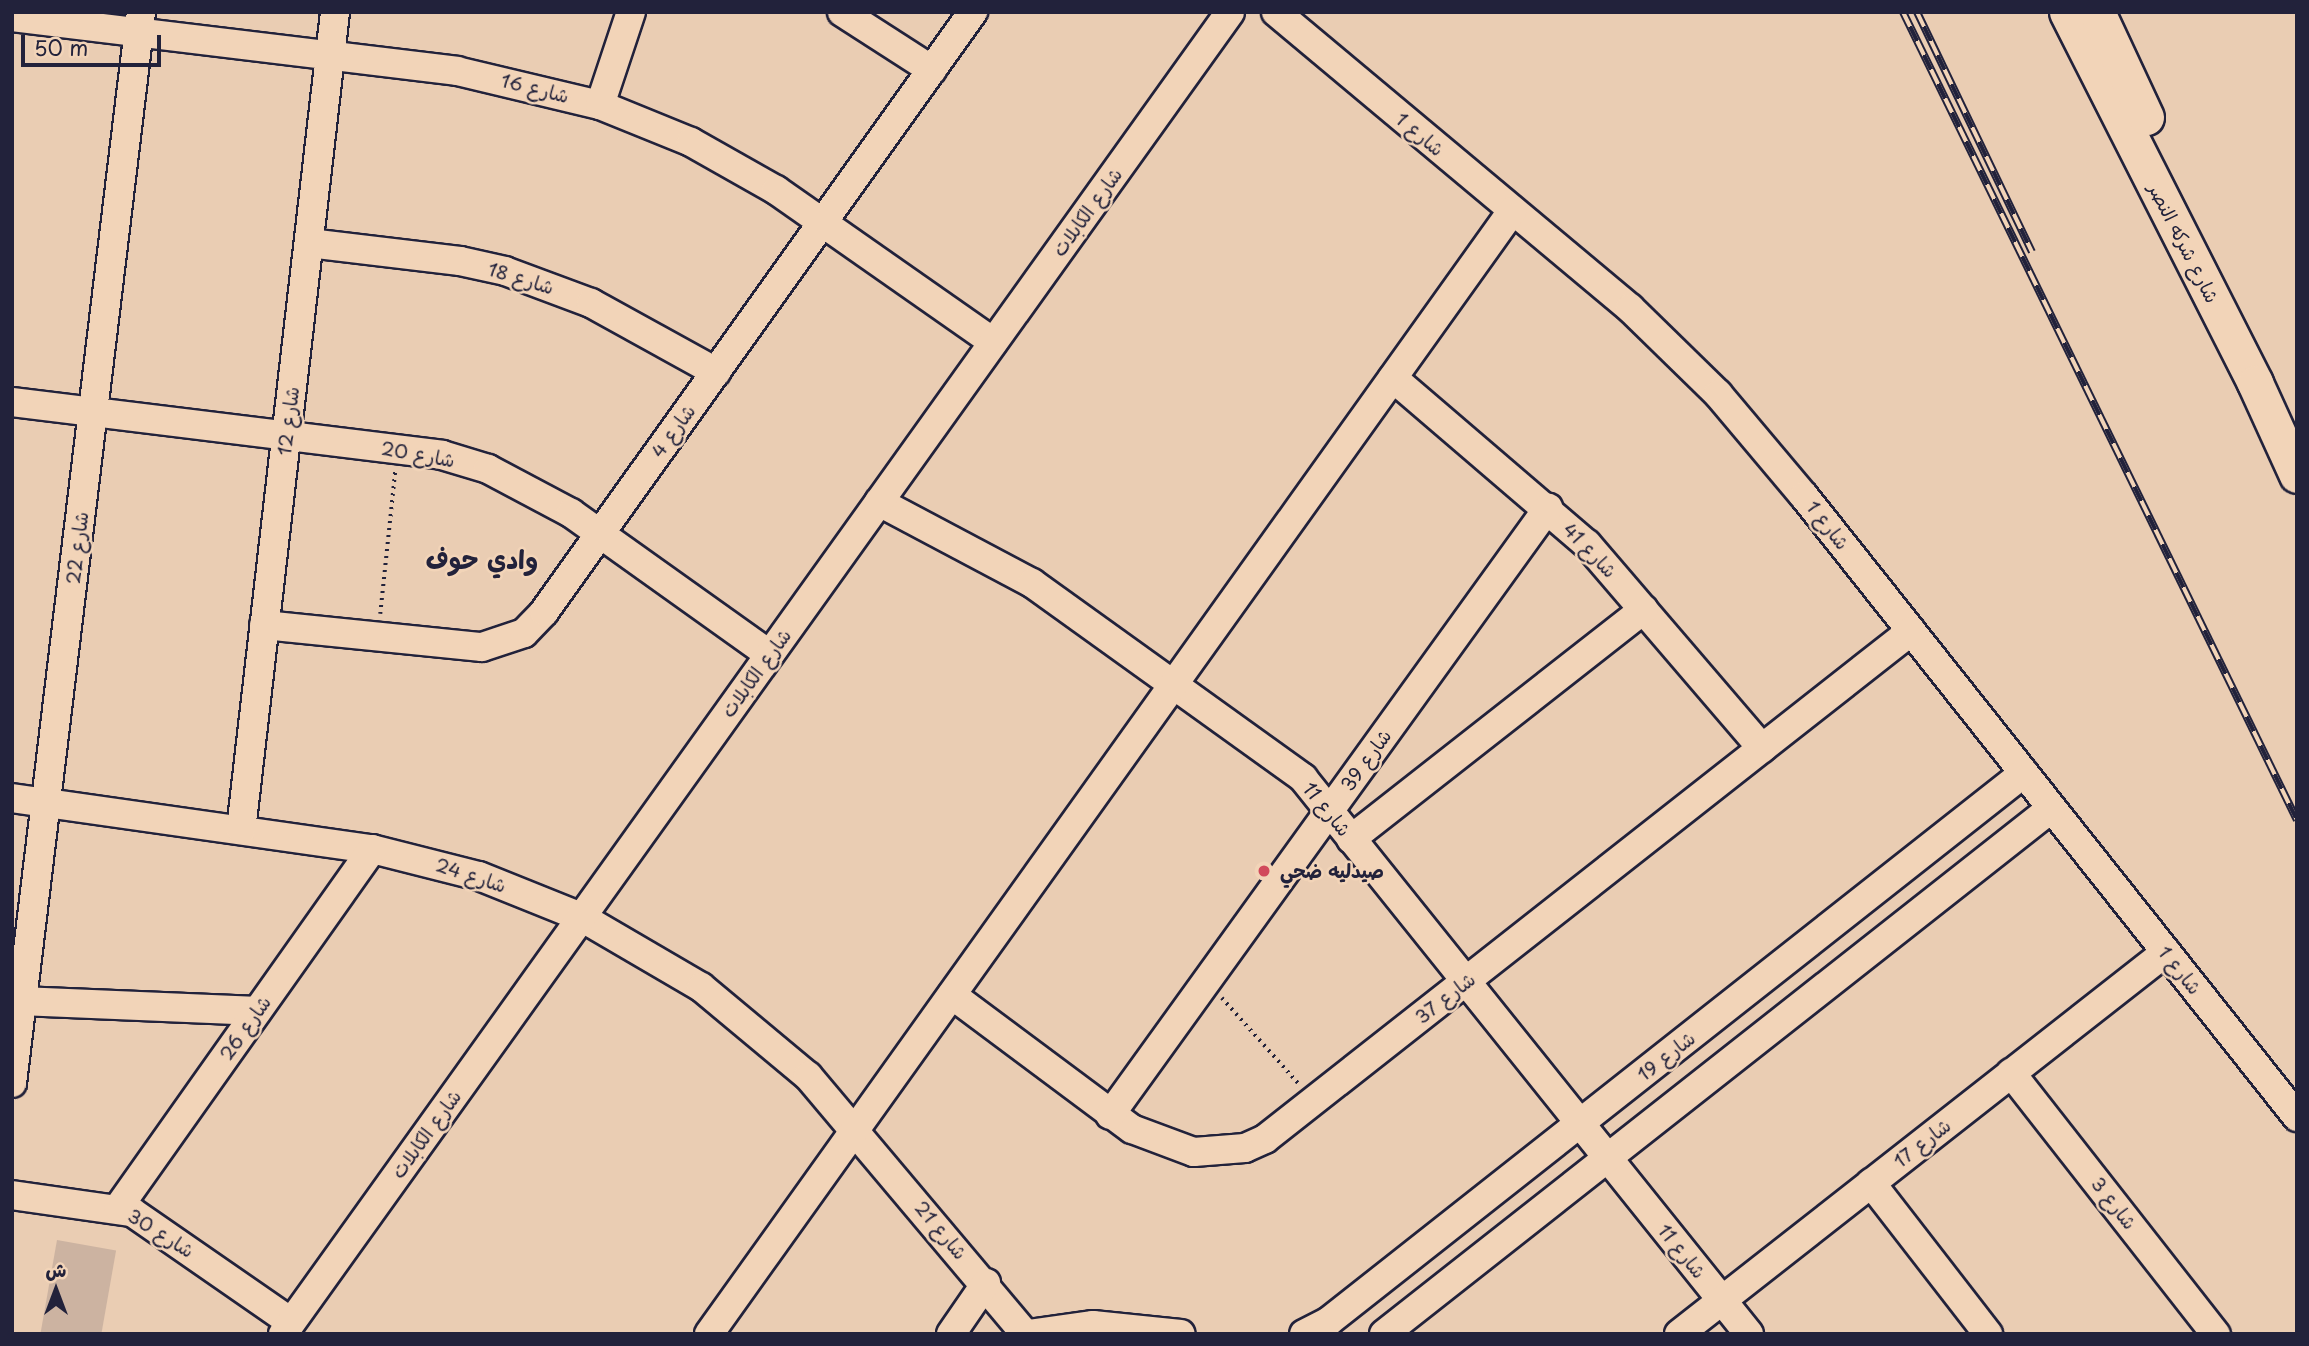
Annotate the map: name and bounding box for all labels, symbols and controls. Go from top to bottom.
scale bar [24,21,164,65]
text: 50 m [34,31,88,63]
street label: شارع 16 [499,69,571,107]
street label: شارع 1 [1391,107,1449,161]
street label: شارع الكابلات [1047,163,1127,261]
street label: شارع شركه النصر [2144,179,2224,307]
street label: شارع 18 [485,257,557,299]
street label: شارع 12 [272,385,304,457]
street label: شارع 4 [646,400,700,462]
street label: شارع 20 [379,436,457,472]
street label: شارع 1 [1802,496,1854,554]
street label: شارع 22 [61,510,93,586]
street label: شارع 41 [1558,518,1622,582]
district label: وادي حوف [426,543,538,575]
street label: شارع الكابلات [716,624,796,722]
street label: شارع 39 [1336,725,1396,795]
street label: شارع 11 [1298,777,1356,841]
street label: شارع 24 [433,853,509,897]
place label: صيدليه ضحي [1280,860,1384,882]
marker: صيدليه ضحي [1254,861,1274,881]
street label: شارع 1 [2154,941,2206,999]
street label: شارع 37 [1411,968,1479,1028]
street label: شارع 26 [215,991,275,1065]
street label: شارع 19 [1633,1026,1699,1086]
street label: شارع الكابلات [386,1085,466,1183]
street label: شارع 17 [1889,1114,1955,1172]
street label: شارع 3 [2087,1172,2141,1234]
street label: شارع 21 [910,1196,972,1264]
street label: شارع 30 [124,1204,198,1262]
street label: شارع 11 [1653,1219,1711,1283]
north arrow [21,1255,91,1325]
text: ش [46,1255,66,1283]

